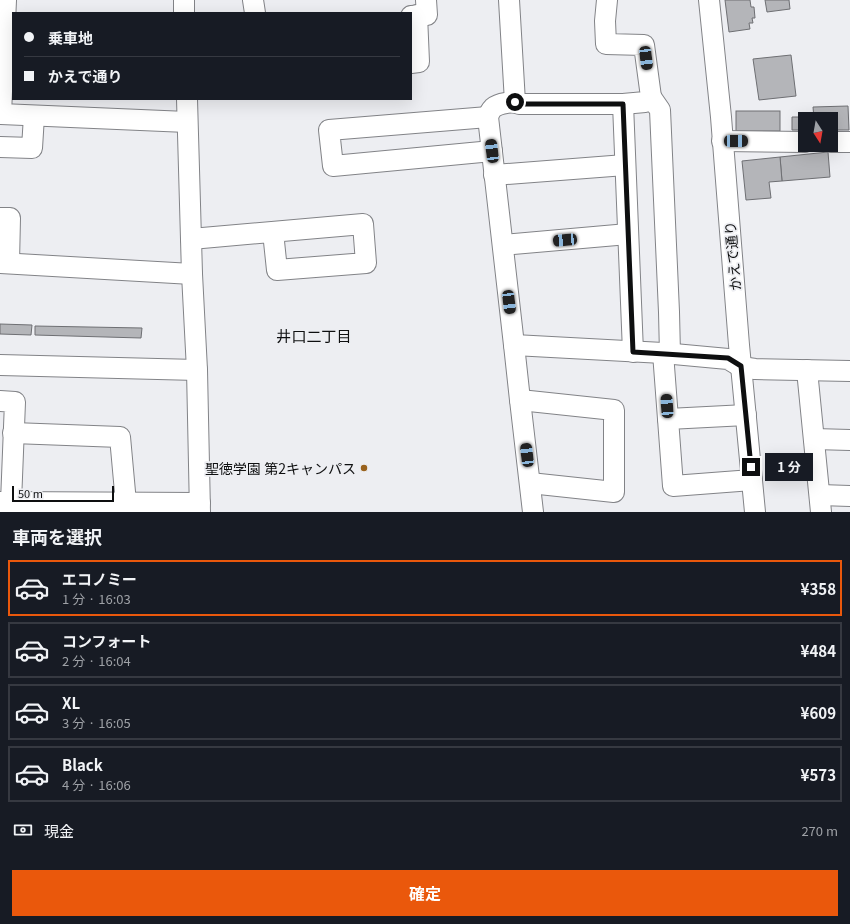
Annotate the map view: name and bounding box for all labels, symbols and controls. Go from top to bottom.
text: 乗車地 [48,27,93,48]
car [639,45,653,71]
text: かえで通り [48,65,123,86]
route start [506,93,524,111]
north arrow [798,112,838,152]
map controls [798,112,838,152]
car [724,135,748,147]
car [485,138,499,164]
street label: かえで通り [719,220,745,292]
car [553,233,577,247]
car [502,289,516,315]
district label: 井口二丁目 [276,325,352,346]
car [660,394,674,418]
car [520,442,534,468]
callout: 1 分 [765,453,813,481]
text: 1 分 [777,457,801,476]
place label: 聖徳学園 第2キャンパス [205,458,356,478]
route end [742,458,760,476]
marker: 聖徳学園 第2キャンパス [359,463,369,473]
scale bar [12,484,114,503]
text: 50 m [18,485,43,501]
text: 車両を選択 [12,523,102,549]
text: エコノミー [62,568,137,589]
icon: car [14,570,50,606]
text: ¥358 [801,578,836,599]
text: 1 分 · 16:03 [62,589,131,608]
text: コンフォート [62,630,152,651]
icon: car [14,632,50,668]
text: ¥484 [801,640,836,661]
text: 2 分 · 16:04 [62,651,131,670]
text: XL [62,692,80,713]
icon: car [14,694,50,730]
text: ¥609 [801,702,836,723]
text: 3 分 · 16:05 [62,713,131,732]
text: Black [62,754,103,775]
icon: car [14,756,50,792]
text: ¥573 [801,764,836,785]
text: 4 分 · 16:06 [62,775,131,794]
icon: cash [12,819,34,841]
text: 現金 [44,820,74,841]
text: 270 m [801,821,838,840]
button: 確定 [12,870,838,916]

